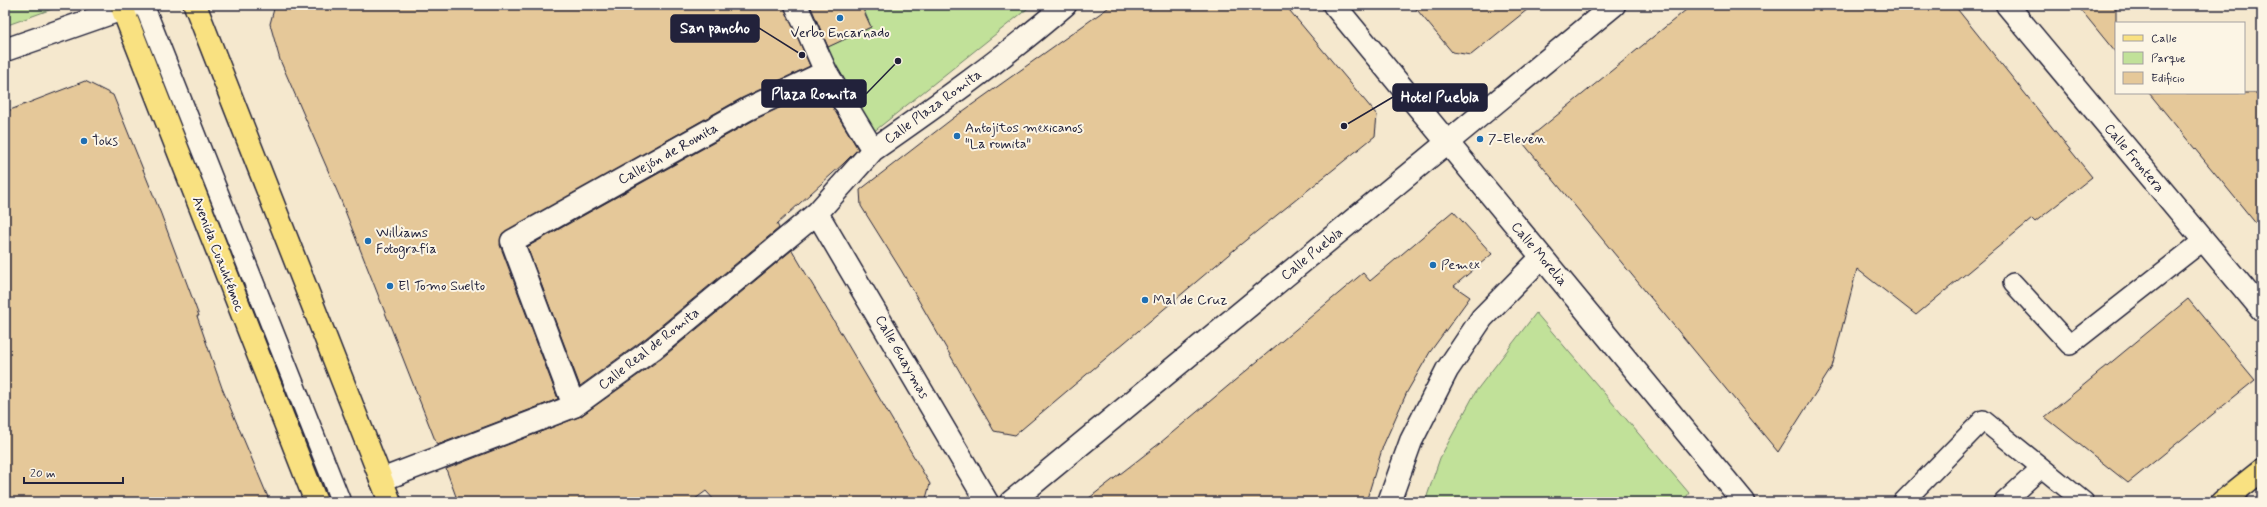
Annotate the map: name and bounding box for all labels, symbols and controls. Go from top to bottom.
marker: Verbo Encarnado [835,13,845,23]
callout: San pancho [671,15,759,42]
text: San pancho [680,19,750,39]
legend [2115,22,2245,94]
place label: Verbo Encarnado [790,24,890,42]
text: Calle [2151,31,2177,47]
text: Parque [2151,51,2186,67]
street label: Calle Plaza Romita [881,66,985,148]
text: Edificio [2151,71,2185,87]
callout: Plaza Romita [762,80,866,107]
callout: Hotel Puebla [1393,84,1487,111]
text: Plaza Romita [771,85,857,105]
text: Hotel Puebla [1401,88,1479,108]
street label: Callejón de Romita [615,119,721,189]
place label: Antojitos mexicanos "La romita" [965,119,1083,153]
street label: Calle Frontera [2100,120,2168,196]
place label: 7-Eleven [1488,130,1546,148]
marker: Antojitos mexicanos "La romita" [952,131,962,141]
place label: Toks [92,132,119,150]
marker: 7-Eleven [1475,134,1485,144]
marker: Toks [79,136,89,146]
street label: Avenida Cuauhtémoc [188,194,248,315]
street label: Calle Morelia [1507,218,1571,290]
street label: Calle Puebla [1277,223,1347,285]
place label: Williams Fotografía [376,224,437,259]
marker: Williams Fotografía [363,236,373,246]
place label: Pemex [1441,256,1480,274]
marker: Pemex [1428,260,1438,270]
place label: El Tomo Suelto [398,277,485,295]
marker: El Tomo Suelto [385,281,395,291]
place label: Mal de Cruz [1153,291,1227,309]
marker: Mal de Cruz [1140,295,1150,305]
street label: Calle Real de Romita [595,304,703,394]
street label: Calle Guaymas [871,312,933,402]
scale bar [24,459,123,485]
text: 20 m [30,466,56,482]

